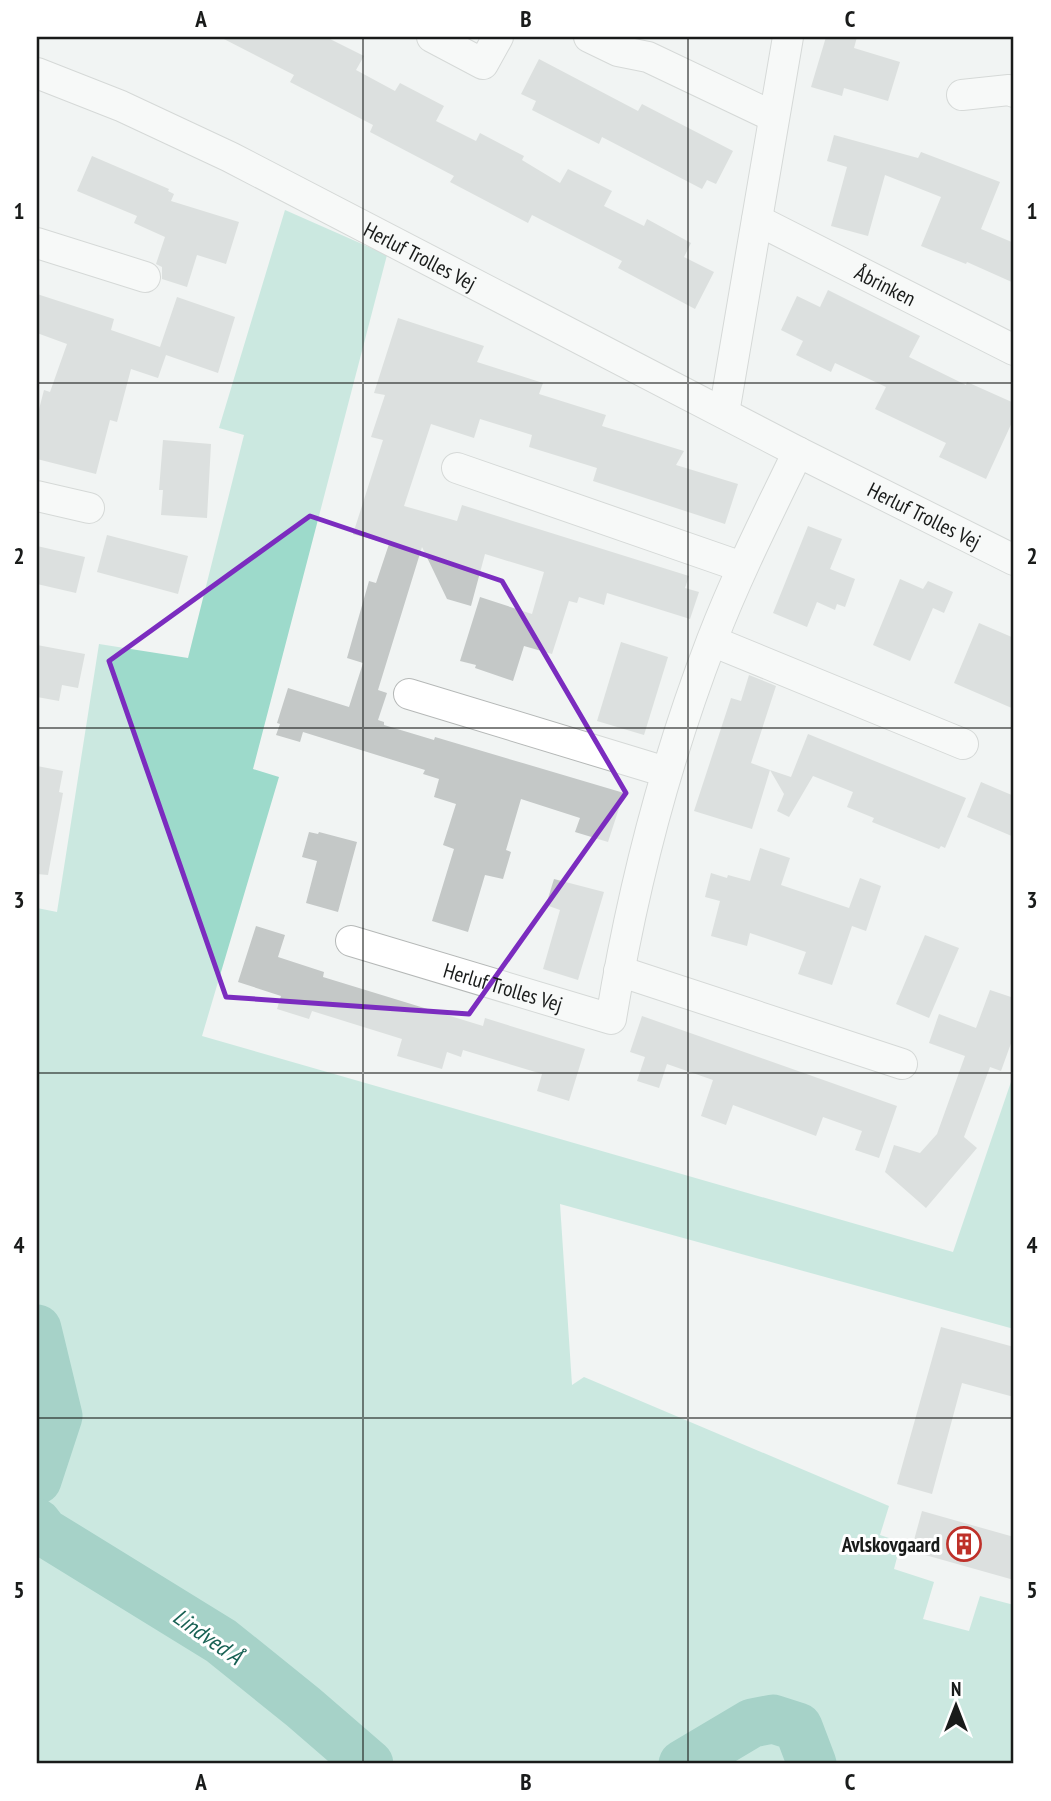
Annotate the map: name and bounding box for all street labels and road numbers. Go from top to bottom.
street label: Herluf Trolles Vej [359,216,481,296]
street label: Åbrinken [851,258,920,312]
street label: Herluf Trolles Vej [863,476,985,555]
street label: Herluf Trolles Vej [441,956,566,1017]

